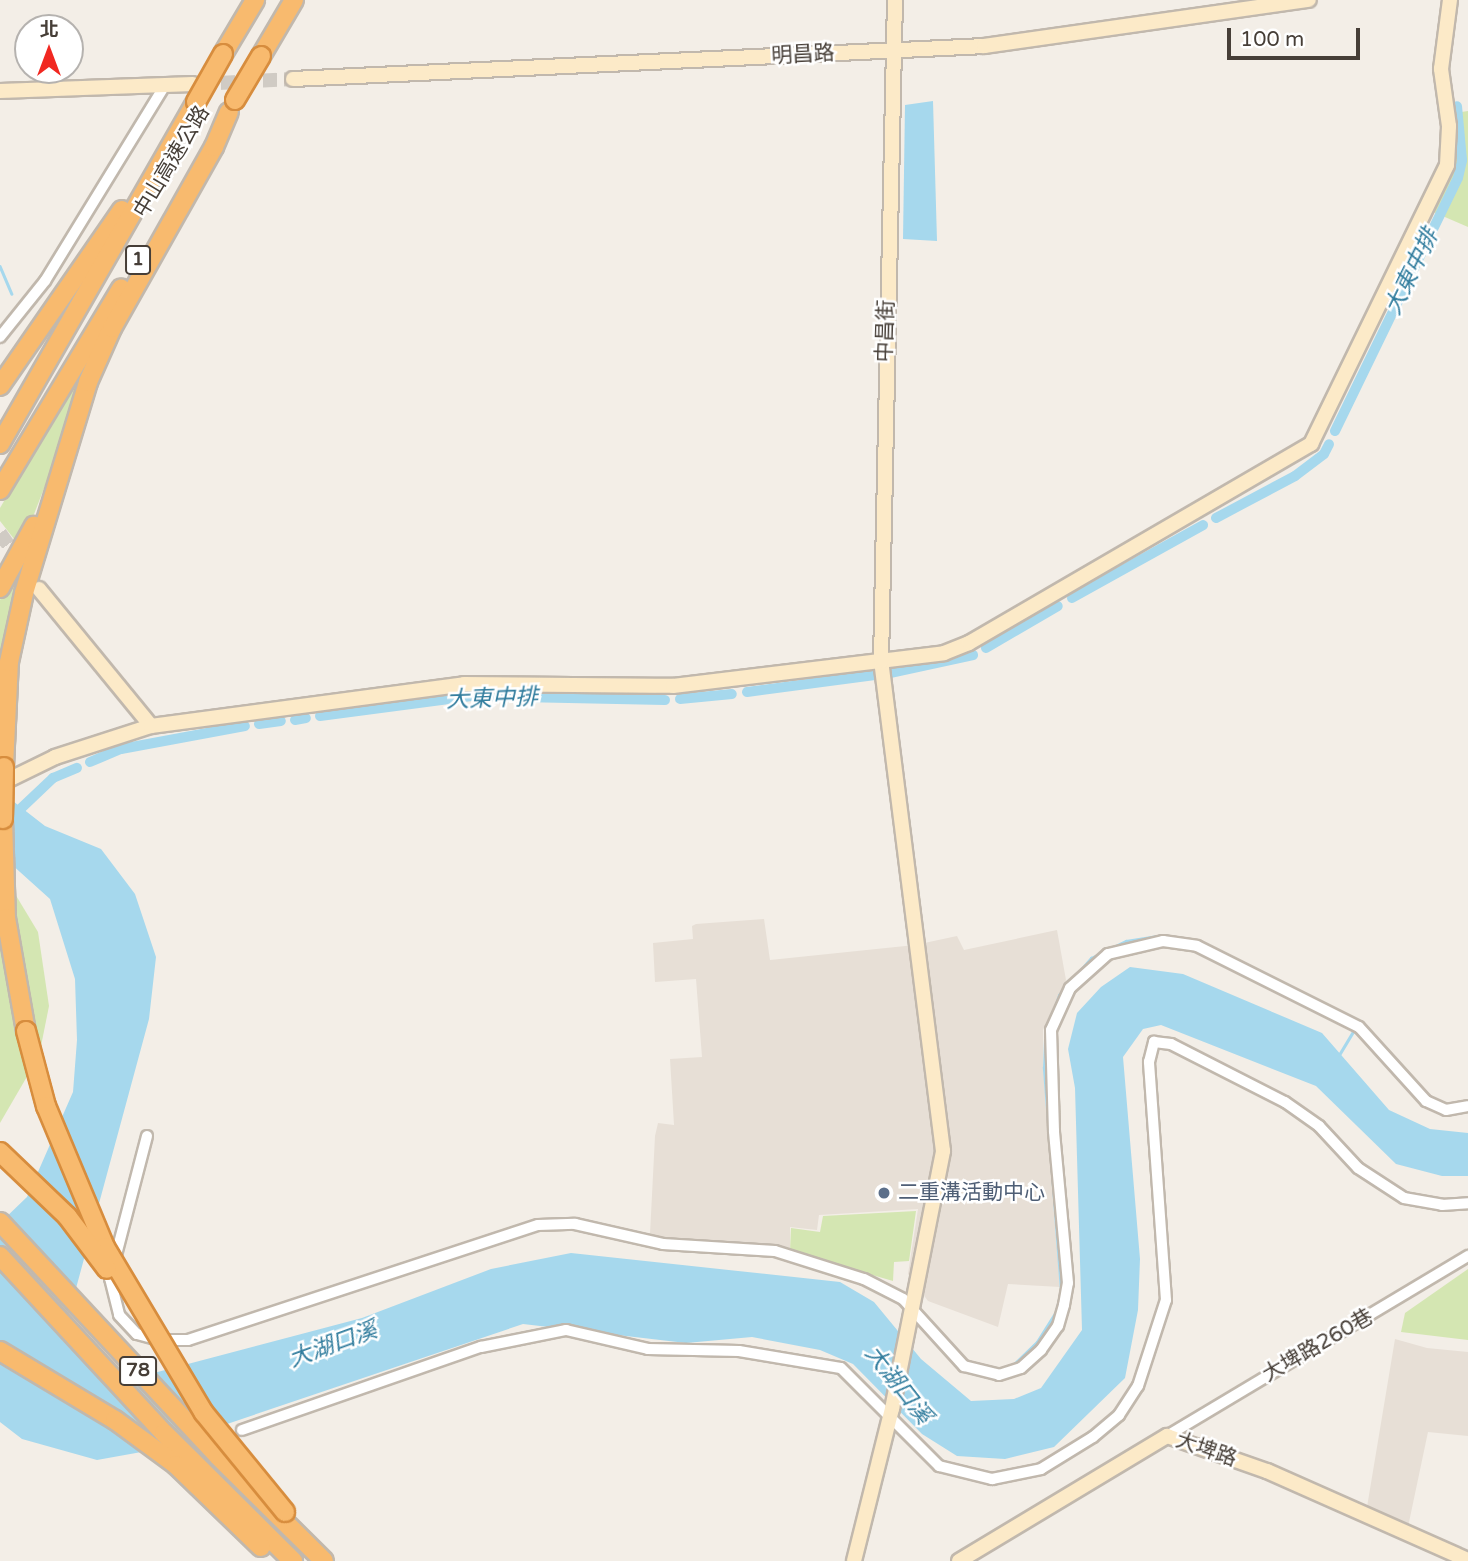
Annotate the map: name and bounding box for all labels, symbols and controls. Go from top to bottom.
north arrow [14,14,84,84]
scale bar [1230,14,1363,58]
text: 北 [39,19,59,41]
text: 100 m [1240,27,1304,52]
street label: 明昌路 [771,41,835,69]
street label: 中山高速公路 [129,102,215,222]
water label: 大東中排 [1379,225,1445,319]
road number: 1 [124,244,152,276]
street label: 中昌街 [872,299,900,363]
water label: 大東中排 [446,684,538,714]
place label: 二重溝活動中心 [898,1180,1045,1206]
marker: 二重溝活動中心 [876,1185,892,1201]
street label: 大埤路260巷 [1258,1304,1378,1388]
water label: 大湖口溪 [285,1316,381,1374]
water label: 大湖口溪 [859,1340,937,1430]
road number: 78 [119,1356,157,1386]
street label: 大埤路 [1172,1428,1240,1472]

